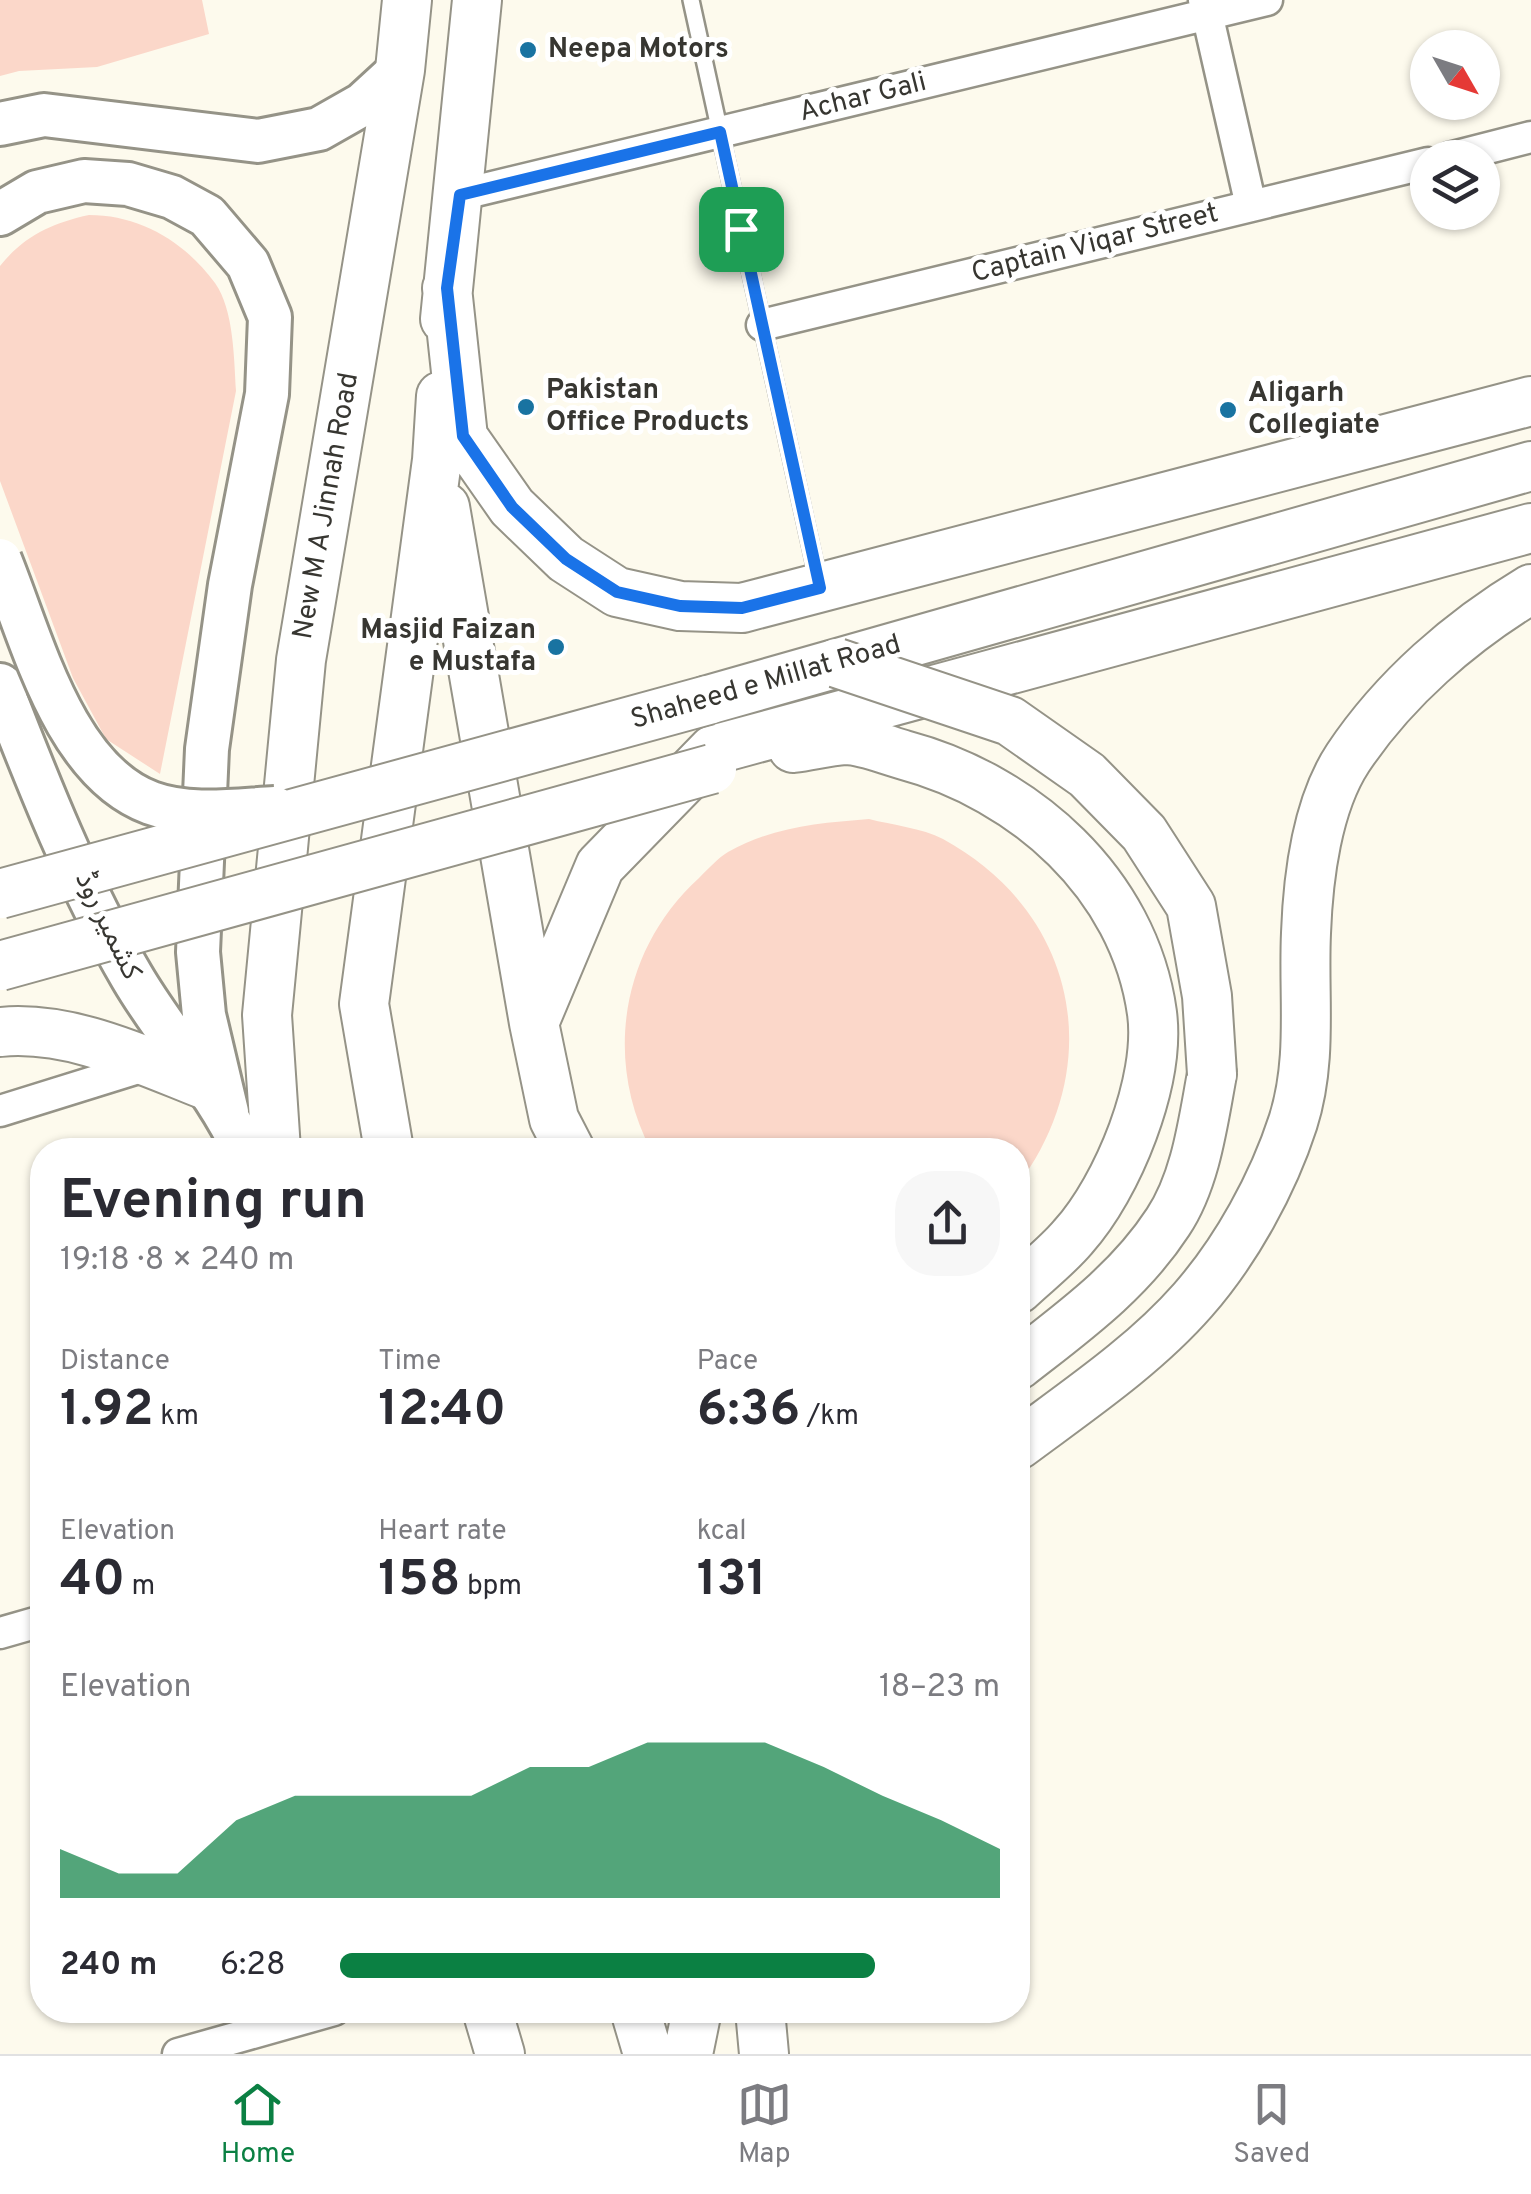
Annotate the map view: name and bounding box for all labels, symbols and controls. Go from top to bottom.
north arrow [1410,30,1500,120]
map controls [1410,30,1500,230]
place label: Neepa Motors [548,32,729,68]
marker: Neepa Motors [517,39,539,61]
street label: Achar Gali [796,65,930,131]
button: layers [1410,140,1500,230]
pin [699,187,784,272]
street label: Captain Viqar Street [968,196,1222,292]
icon: arrive [714,202,769,257]
street label: New M A Jinnah Road [286,370,368,642]
place label: Pakistan Office Products [546,373,749,441]
place label: Aligarh Collegiate [1248,376,1380,444]
marker: Pakistan Office Products [515,396,537,418]
marker: Aligarh Collegiate [1217,399,1239,421]
place label: Masjid Faizan e Mustafa [360,613,536,681]
street label: Shaheed e Millat Road [627,627,905,739]
marker: Masjid Faizan e Mustafa [545,636,567,658]
street label: کشمیر روڈ [65,866,149,986]
text: Evening run [60,1168,367,1238]
button: share [895,1171,1000,1276]
text: 19:18 · 8 × 240 m [60,1241,294,1281]
text: Distance [60,1344,170,1380]
text: Time [378,1344,441,1380]
text: Pace [697,1344,758,1380]
text: 1.92 [60,1380,154,1443]
text: 12:40 [378,1380,506,1443]
text: 6:36 [697,1380,800,1443]
text: km [154,1399,199,1435]
text: /km [800,1399,859,1435]
text: Elevation [60,1514,175,1550]
text: Heart rate [378,1514,506,1550]
text: kcal [697,1514,746,1550]
text: 40 [60,1550,125,1613]
text: 158 [378,1550,460,1613]
text: 131 [697,1550,767,1613]
text: m [125,1569,155,1605]
text: bpm [460,1569,522,1605]
text: Elevation [60,1668,192,1708]
text: 18–23 m [879,1668,1000,1708]
text: 240 m [60,1946,157,1986]
text: 6:28 [220,1946,285,1986]
tab: Home [221,2077,295,2173]
tab: Map [737,2077,792,2173]
tab: Saved [1233,2077,1310,2173]

